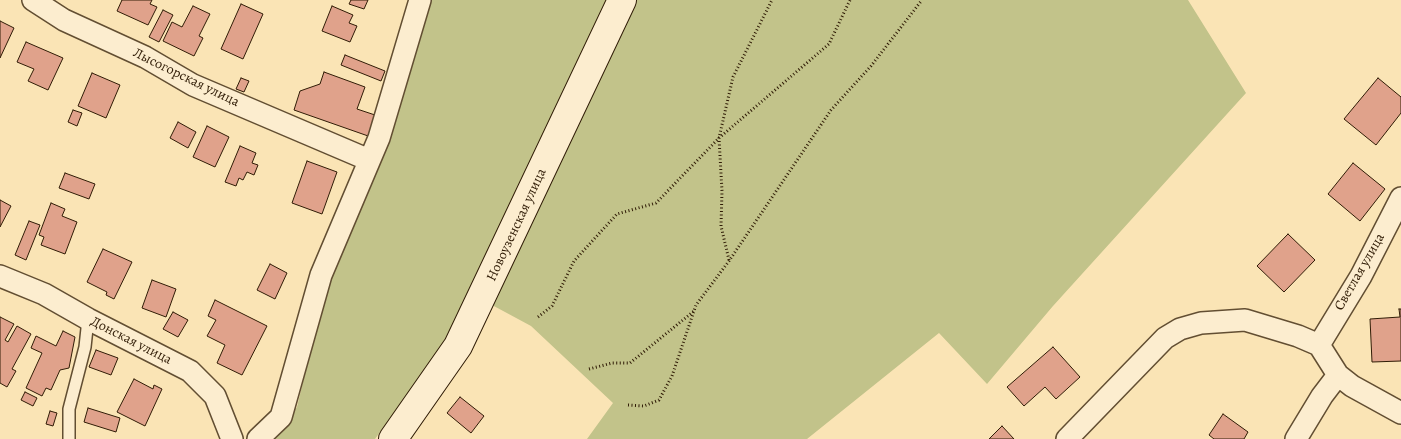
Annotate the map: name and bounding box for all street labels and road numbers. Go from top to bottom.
street label: Лысогорская улица [130,45,242,111]
street label: Новоузенская улица [483,166,551,284]
street label: Светлая улица [1331,230,1389,314]
street label: Донская улица [88,313,174,369]

